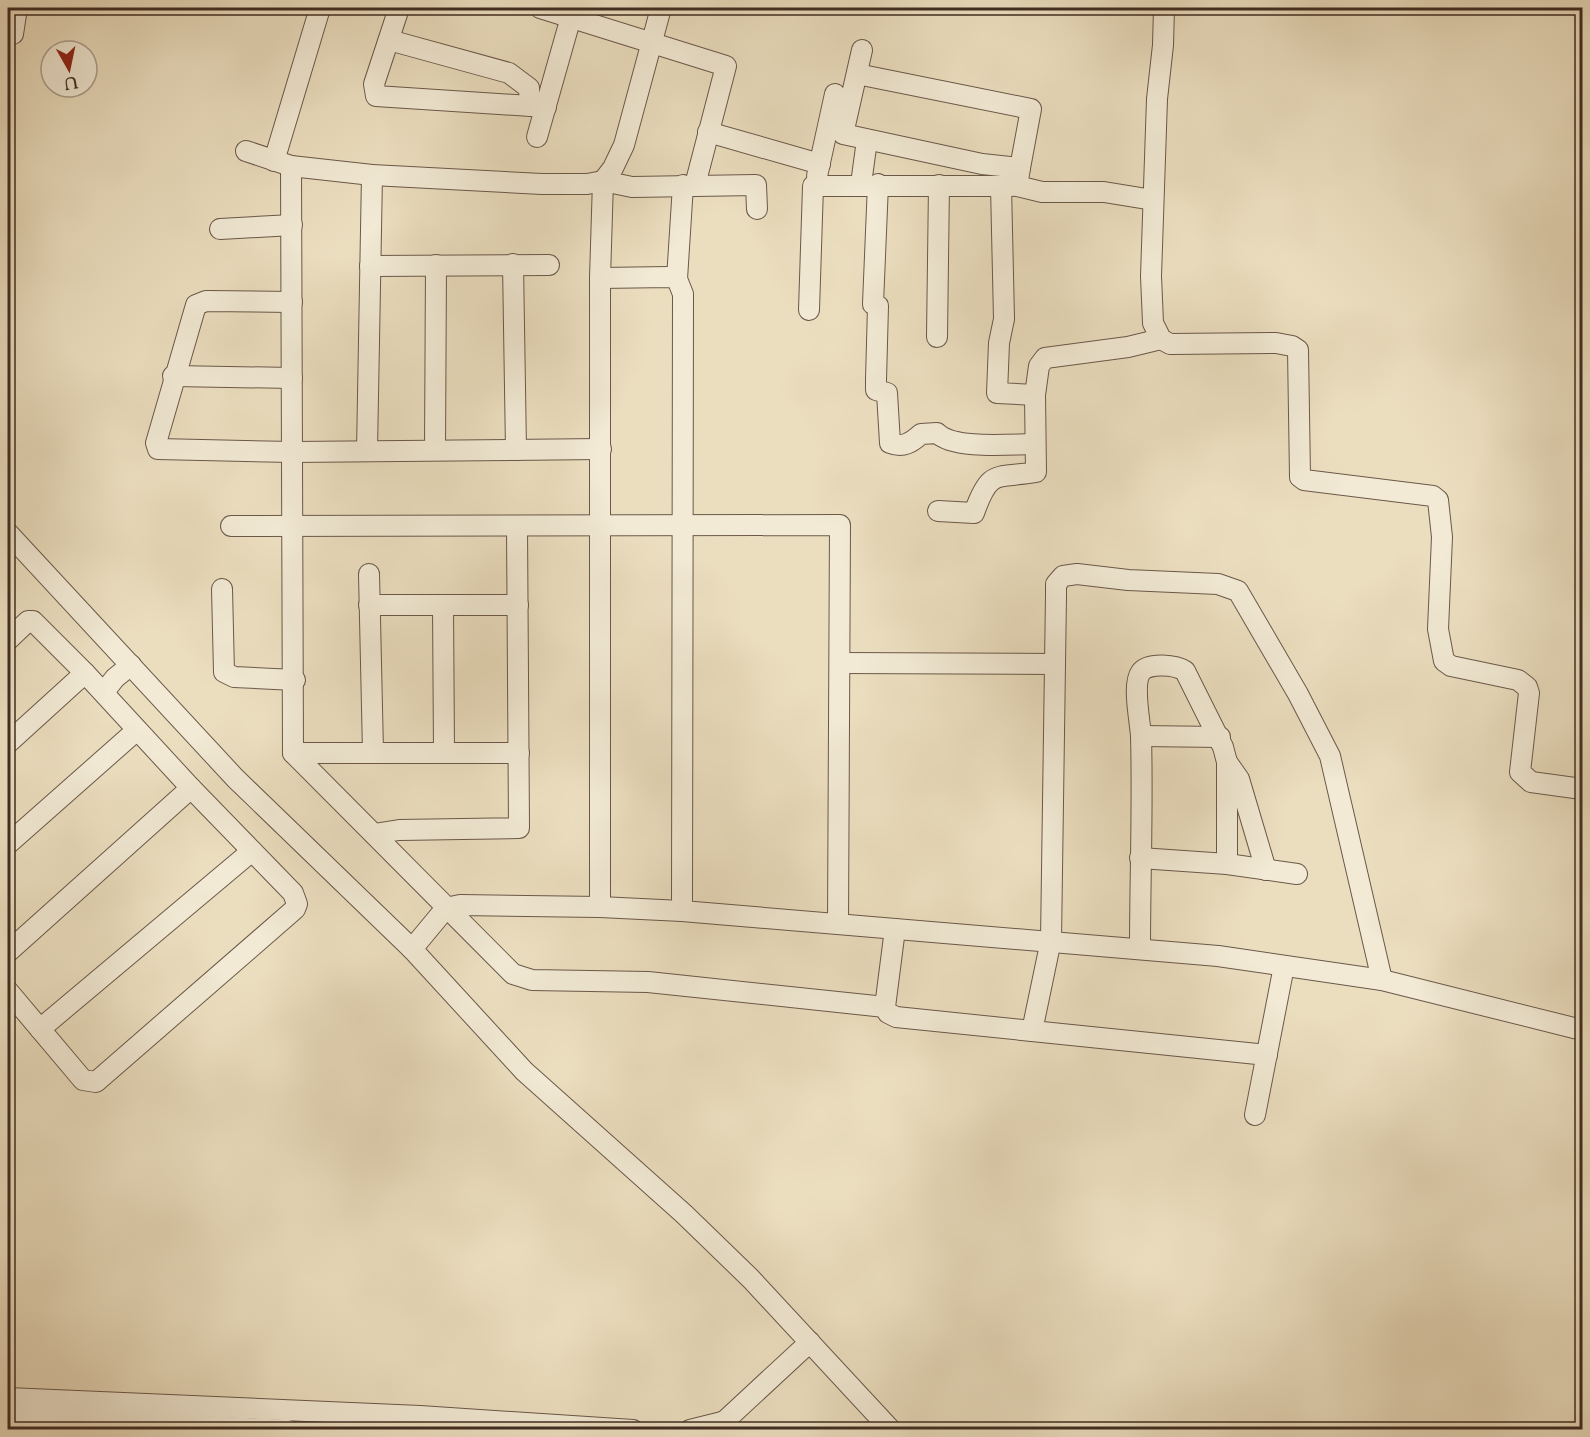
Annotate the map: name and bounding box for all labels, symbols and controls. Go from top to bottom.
north arrow [39,39,99,99]
text: U [62,69,79,94]

